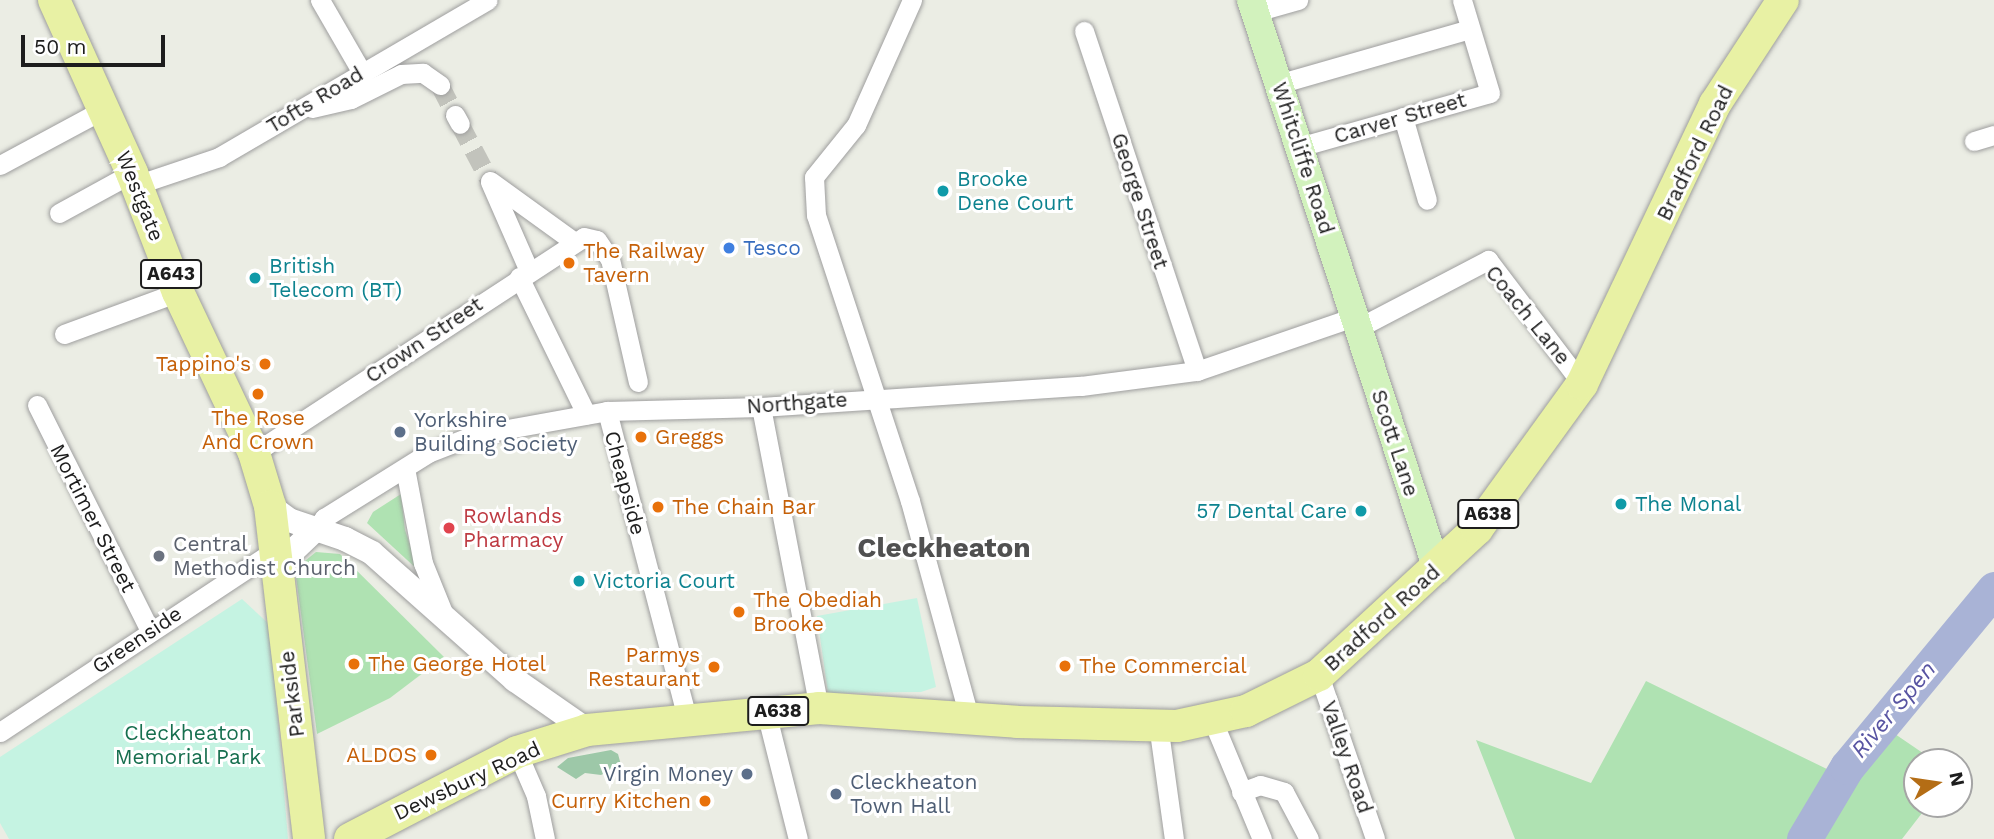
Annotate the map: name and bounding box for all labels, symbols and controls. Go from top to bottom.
scale bar [24,21,168,65]
text: 50 m [34,34,86,59]
street label: Tofts Road [262,61,368,139]
street label: Whitcliffe Road [1267,79,1339,237]
street label: Bradford Road [1651,81,1739,225]
street label: Carver Street [1331,87,1469,149]
street label: George Street [1106,130,1174,272]
street label: Westgate [111,147,169,245]
place label: Brooke Dene Court [957,166,1073,216]
marker: Brooke Dene Court [935,183,951,199]
place label: Tesco [743,235,801,261]
place label: The Railway Tavern [583,238,704,288]
marker: Tesco [721,240,737,256]
place label: British Telecom (BT) [269,253,402,303]
marker: The Railway Tavern [561,255,577,271]
road number: A643 [140,258,202,290]
street label: Coach Lane [1480,260,1576,370]
marker: British Telecom (BT) [247,270,263,286]
street label: Crown Street [361,292,487,388]
place label: Tappino's [156,351,251,377]
marker: Tappino's [257,356,273,372]
marker: The Rose And Crown [250,386,266,402]
street label: Northgate [746,387,848,419]
street label: Scott Lane [1366,387,1424,499]
place label: The Rose And Crown [202,405,314,455]
place label: Yorkshire Building Society [414,407,578,457]
marker: Yorkshire Building Society [392,424,408,440]
place label: Greggs [655,424,724,450]
street label: Cheapside [599,428,651,538]
marker: Greggs [633,429,649,445]
street label: Mortimer Street [45,439,141,597]
place label: The Monal [1635,491,1741,517]
place label: The Chain Bar [672,494,816,520]
marker: The Monal [1613,496,1629,512]
place label: 57 Dental Care [1195,498,1347,524]
marker: The Chain Bar [650,499,666,515]
road number: A638 [1456,499,1520,530]
place label: Rowlands Pharmacy [463,503,563,553]
marker: 57 Dental Care [1353,503,1369,519]
marker: Rowlands Pharmacy [441,520,457,536]
place label: Central Methodist Church [173,531,356,581]
district label: Cleckheaton [857,531,1031,565]
marker: Central Methodist Church [151,548,167,564]
street label: Bradford Road [1319,559,1445,677]
place label: Victoria Court [593,568,735,594]
marker: Victoria Court [571,573,587,589]
place label: The Obediah Brooke [753,587,882,637]
street label: Greenside [87,601,187,679]
marker: The Obediah Brooke [731,604,747,620]
place label: Parmys Restaurant [588,642,700,692]
street label: Parkside [274,649,310,739]
place label: The George Hotel [368,651,546,677]
place label: The Commercial [1079,653,1247,679]
marker: The George Hotel [346,656,362,672]
water label: River Spen [1846,656,1942,764]
marker: The Commercial [1057,658,1073,674]
marker: Parmys Restaurant [706,659,722,675]
road number: A638 [746,696,810,726]
street label: Valley Road [1316,697,1378,817]
park label: Cleckheaton Memorial Park [114,720,262,770]
street label: Dewsbury Road [389,736,545,826]
place label: ALDOS [346,742,417,768]
marker: ALDOS [423,747,439,763]
north arrow [1903,748,1973,818]
place label: Virgin Money [603,761,733,787]
marker: Virgin Money [739,766,755,782]
place label: Cleckheaton Town Hall [850,769,978,819]
text: N [1944,770,1970,788]
marker: Cleckheaton Town Hall [828,786,844,802]
place label: Curry Kitchen [550,788,691,814]
marker: Curry Kitchen [697,793,713,809]

